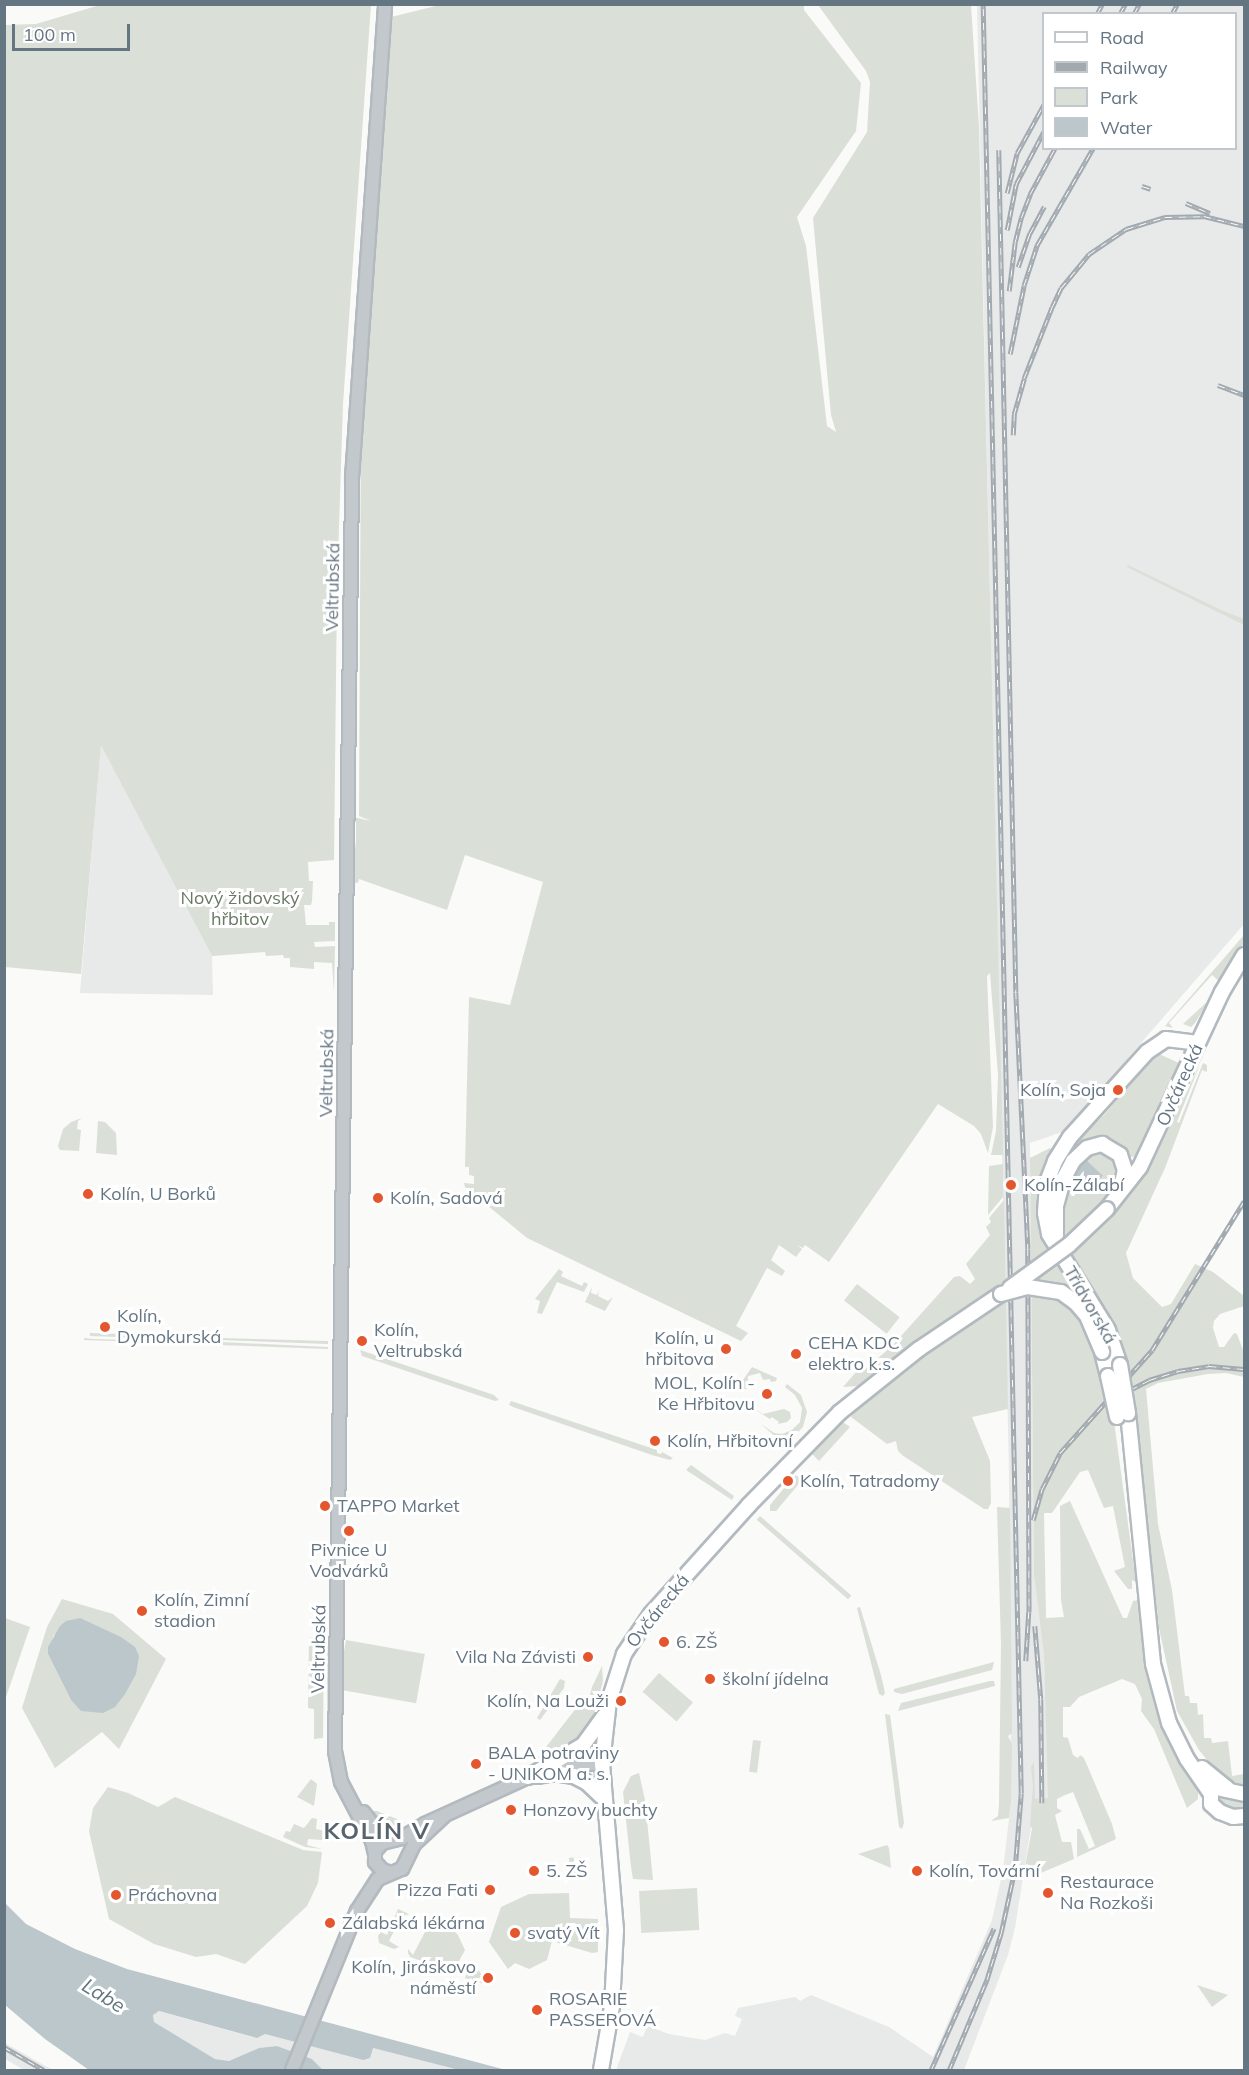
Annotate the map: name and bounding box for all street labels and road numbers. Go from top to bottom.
street label: Veltrubská [321,543,345,631]
street label: Veltrubská [315,1029,339,1117]
street label: Ovčárecká [1152,1040,1208,1130]
street label: Třídvorská [1059,1262,1121,1348]
street label: Ovčárecká [622,1570,694,1652]
street label: Veltrubská [307,1605,331,1693]

